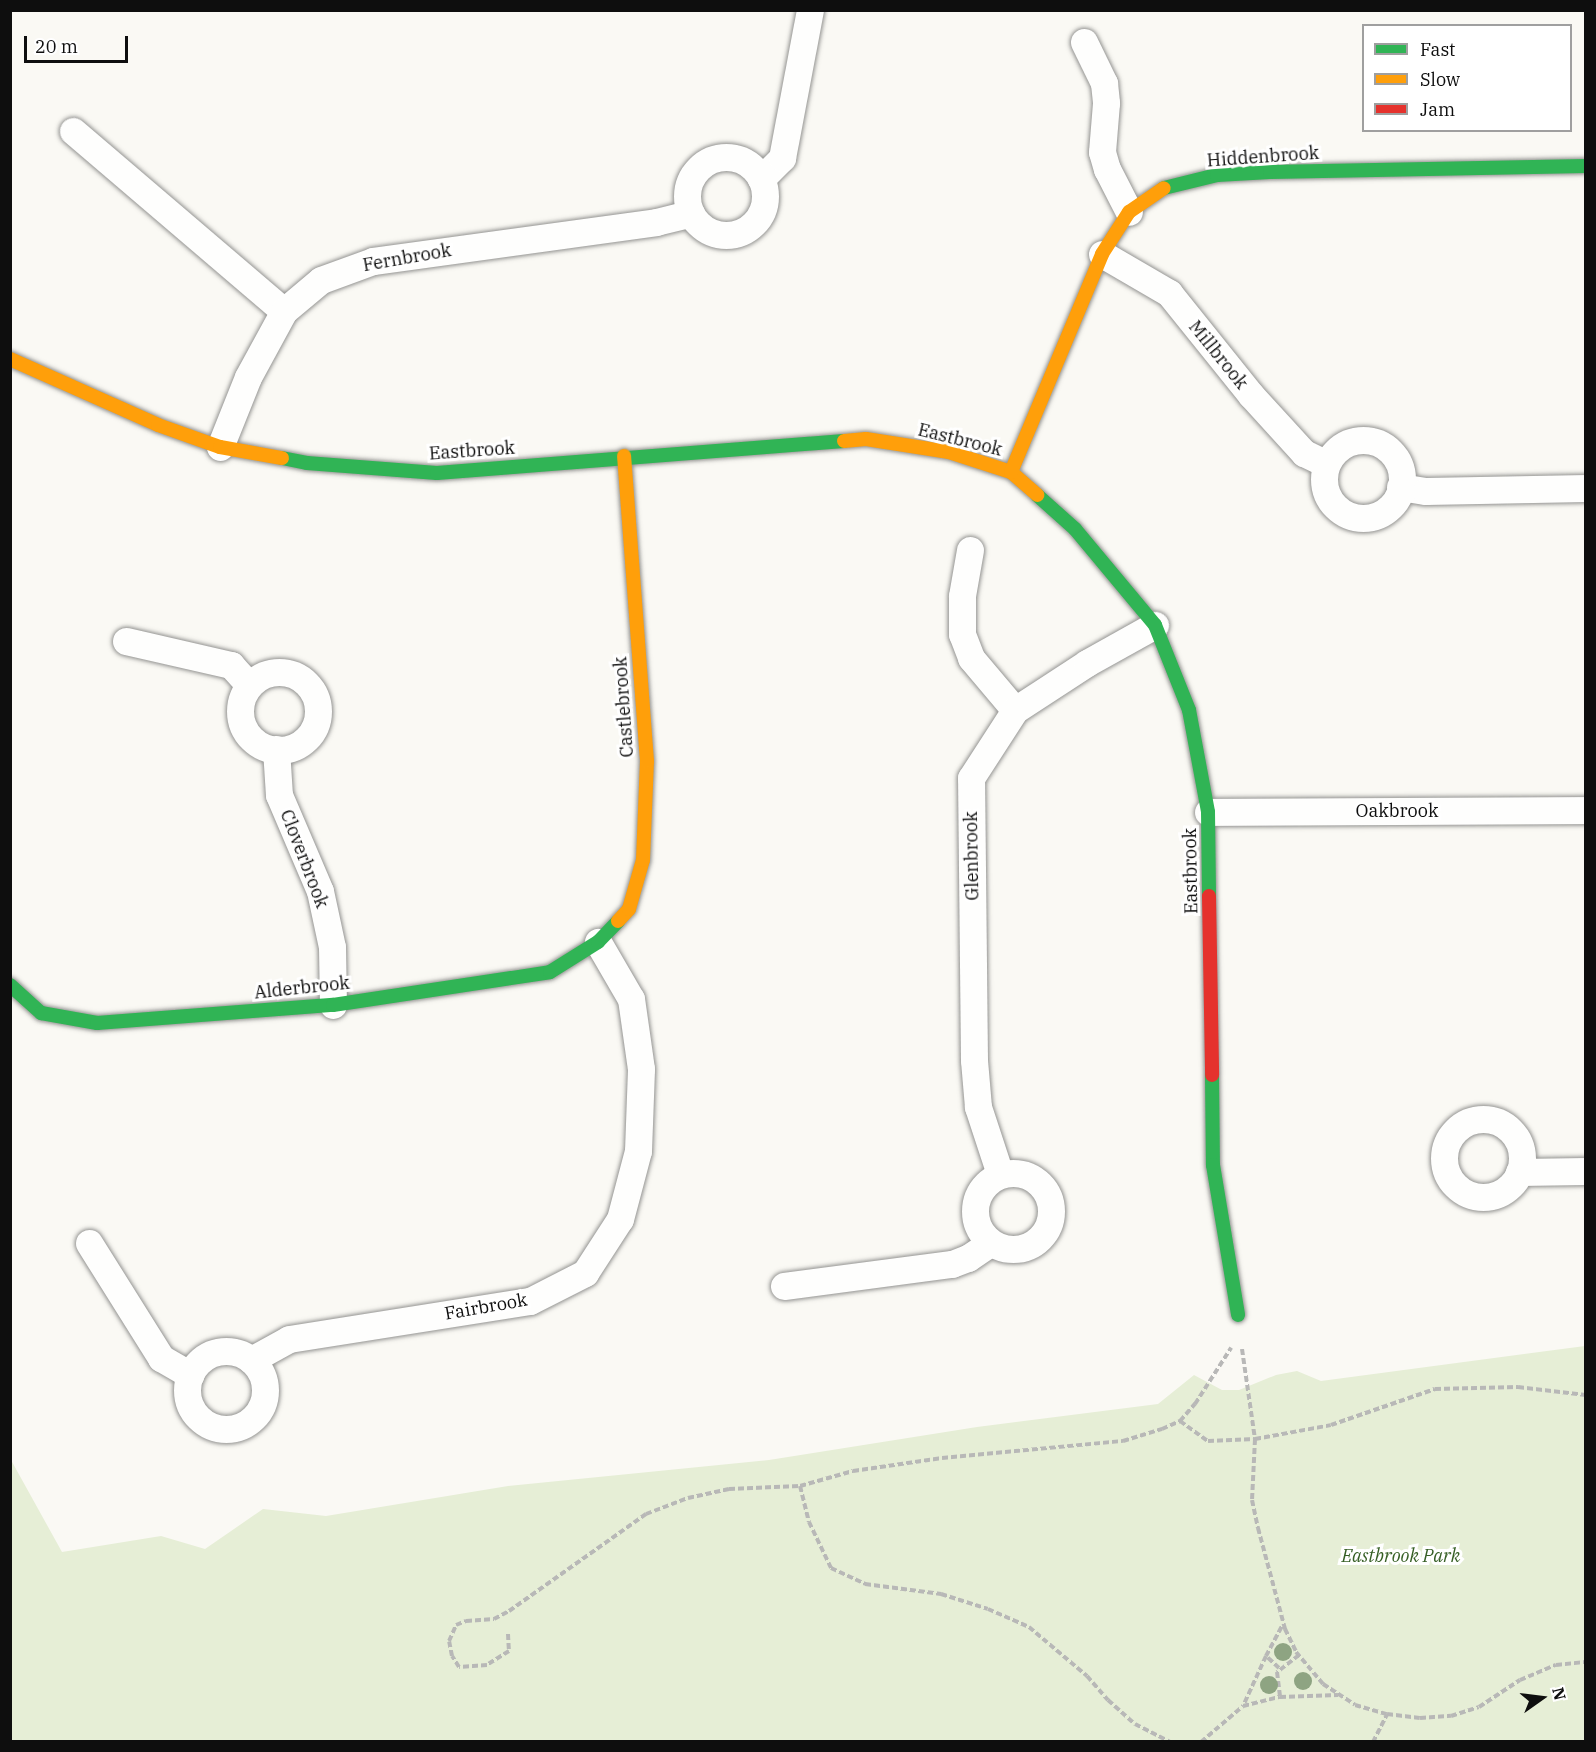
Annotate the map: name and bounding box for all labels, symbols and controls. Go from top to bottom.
scale bar [27,24,130,62]
legend [1362,24,1572,132]
text: 20 m [35,35,78,58]
text: Fast [1420,38,1455,61]
text: Slow [1420,68,1460,91]
text: Jam [1420,98,1455,121]
street label: Hiddenbrook [1206,142,1320,172]
street label: Fernbrook [361,240,453,276]
street label: Millbrook [1184,316,1252,394]
street label: Eastbrook [916,419,1004,461]
street label: Eastbrook [428,437,516,465]
street label: Castlebrook [610,656,638,758]
street label: Oakbrook [1356,800,1438,822]
street label: Cloverbrook [275,807,333,911]
street label: Glenbrook [960,811,984,901]
street label: Eastbrook [1179,828,1203,914]
street label: Alderbrook [253,972,351,1004]
street label: Fairbrook [443,1289,529,1325]
park label: Eastbrook Park [1342,1545,1460,1567]
north arrow [1512,1668,1572,1728]
text: N [1548,1685,1571,1702]

